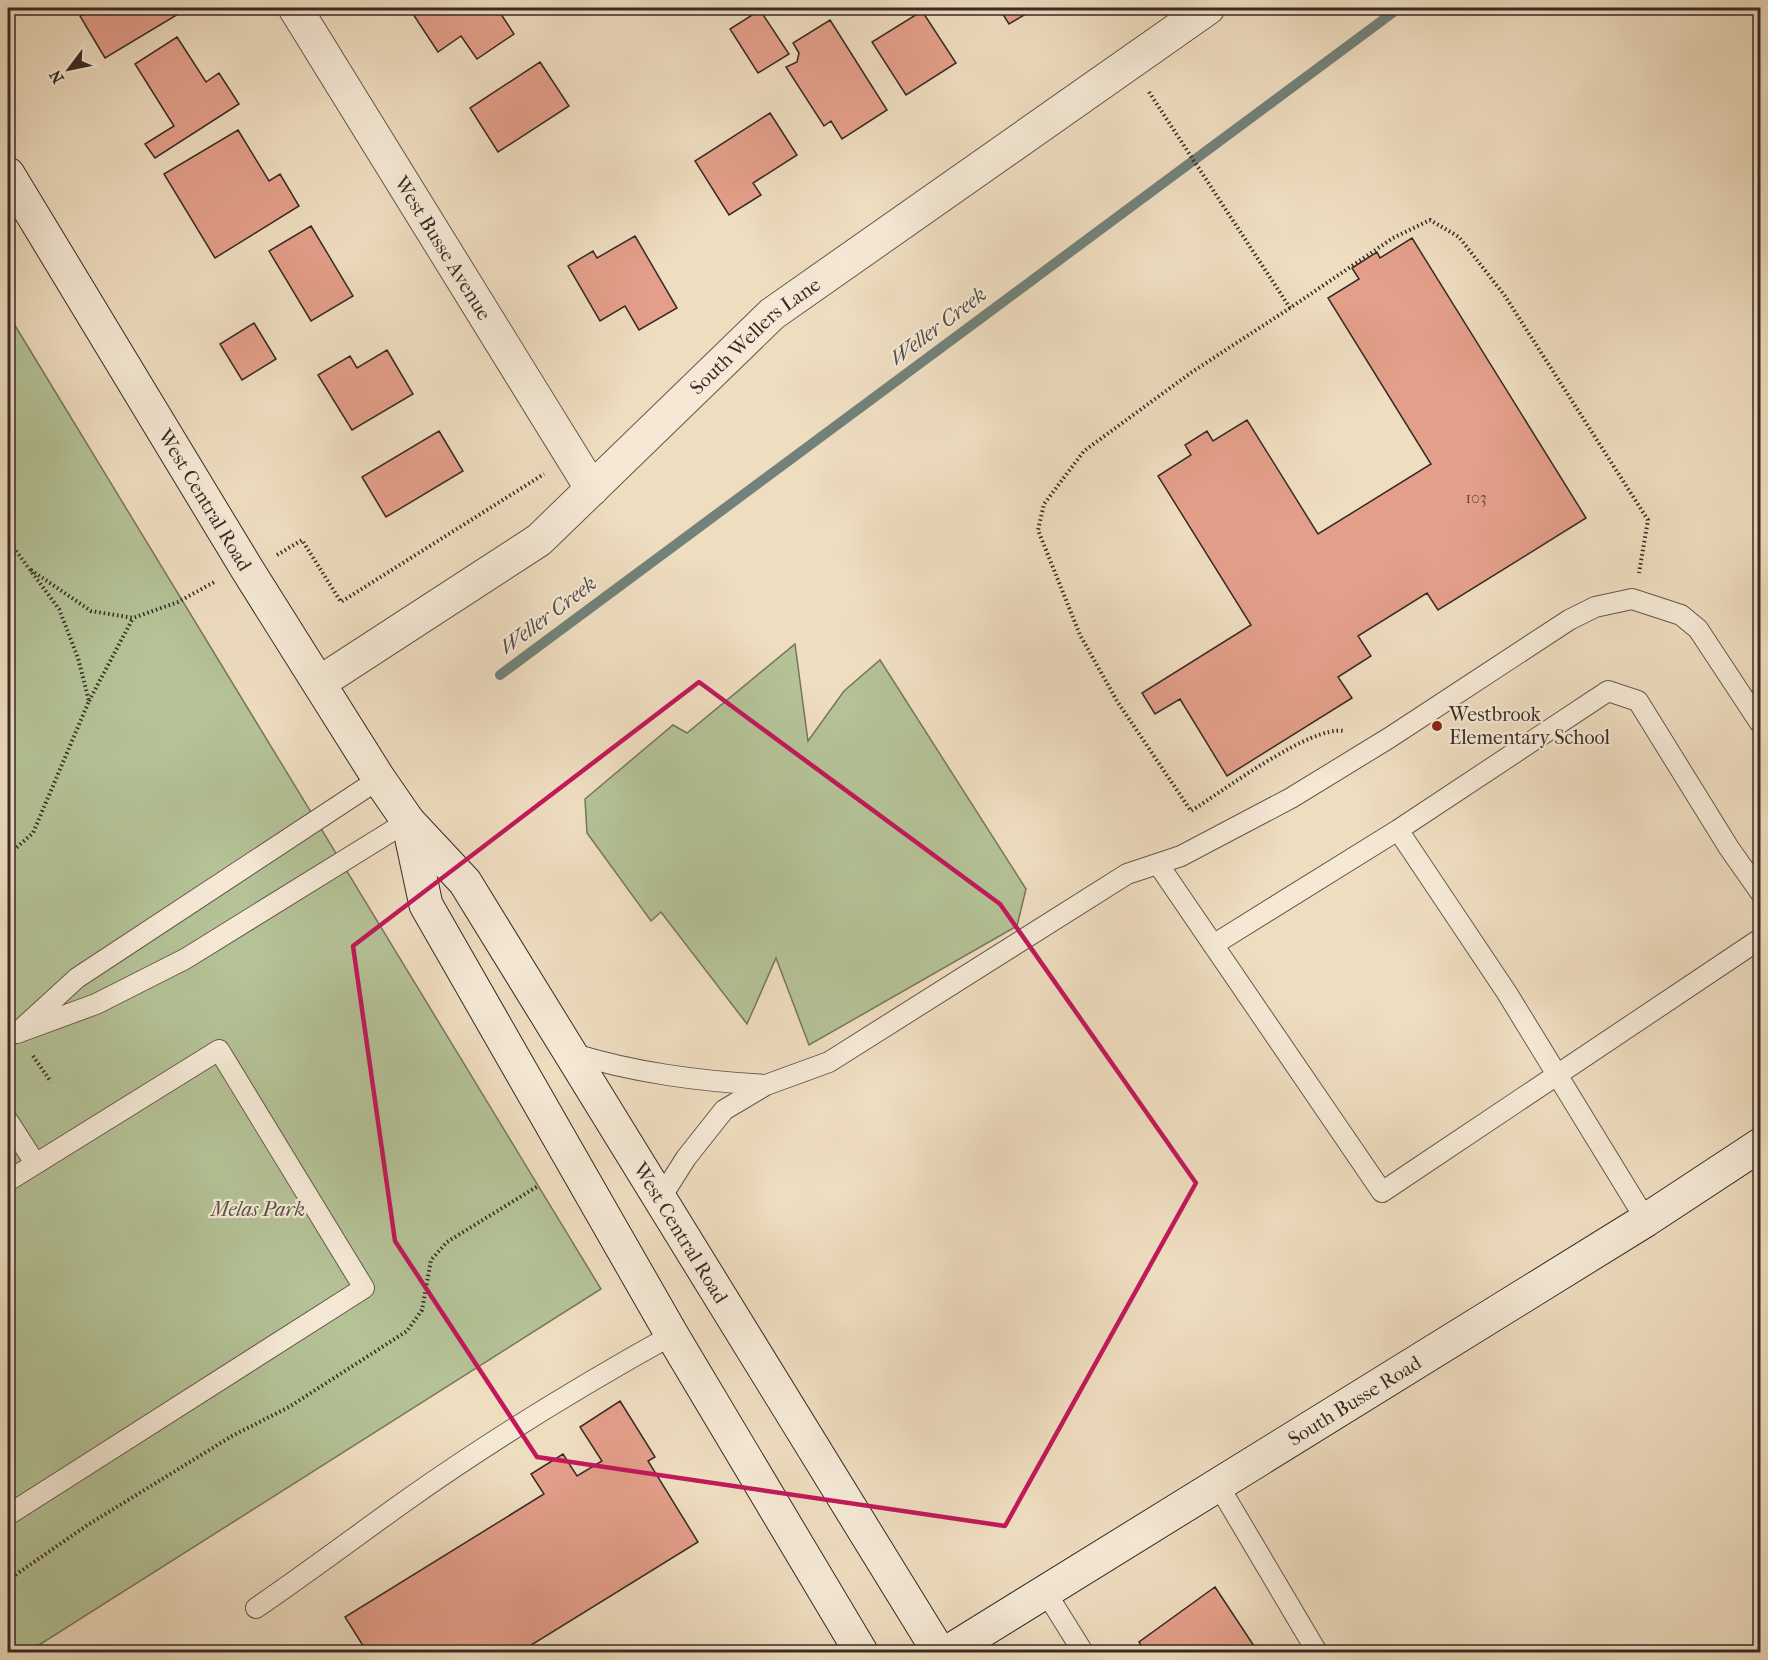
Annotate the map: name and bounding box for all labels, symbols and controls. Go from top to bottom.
north arrow [39,39,99,99]
text: N [45,66,68,87]
street label: West Busse Avenue [389,171,496,325]
street label: South Wellers Lane [685,273,825,399]
water label: Weller Creek [885,282,991,370]
street label: West Central Road [153,424,257,576]
house number: 103 [1465,488,1487,507]
water label: Weller Creek [495,571,601,659]
place label: Westbrook Elementary School [1448,703,1611,749]
marker: Westbrook Elementary School [1430,719,1444,733]
street label: West Central Road [628,1157,733,1309]
park label: Melas Park [209,1198,305,1221]
street label: South Busse Road [1284,1350,1426,1451]

